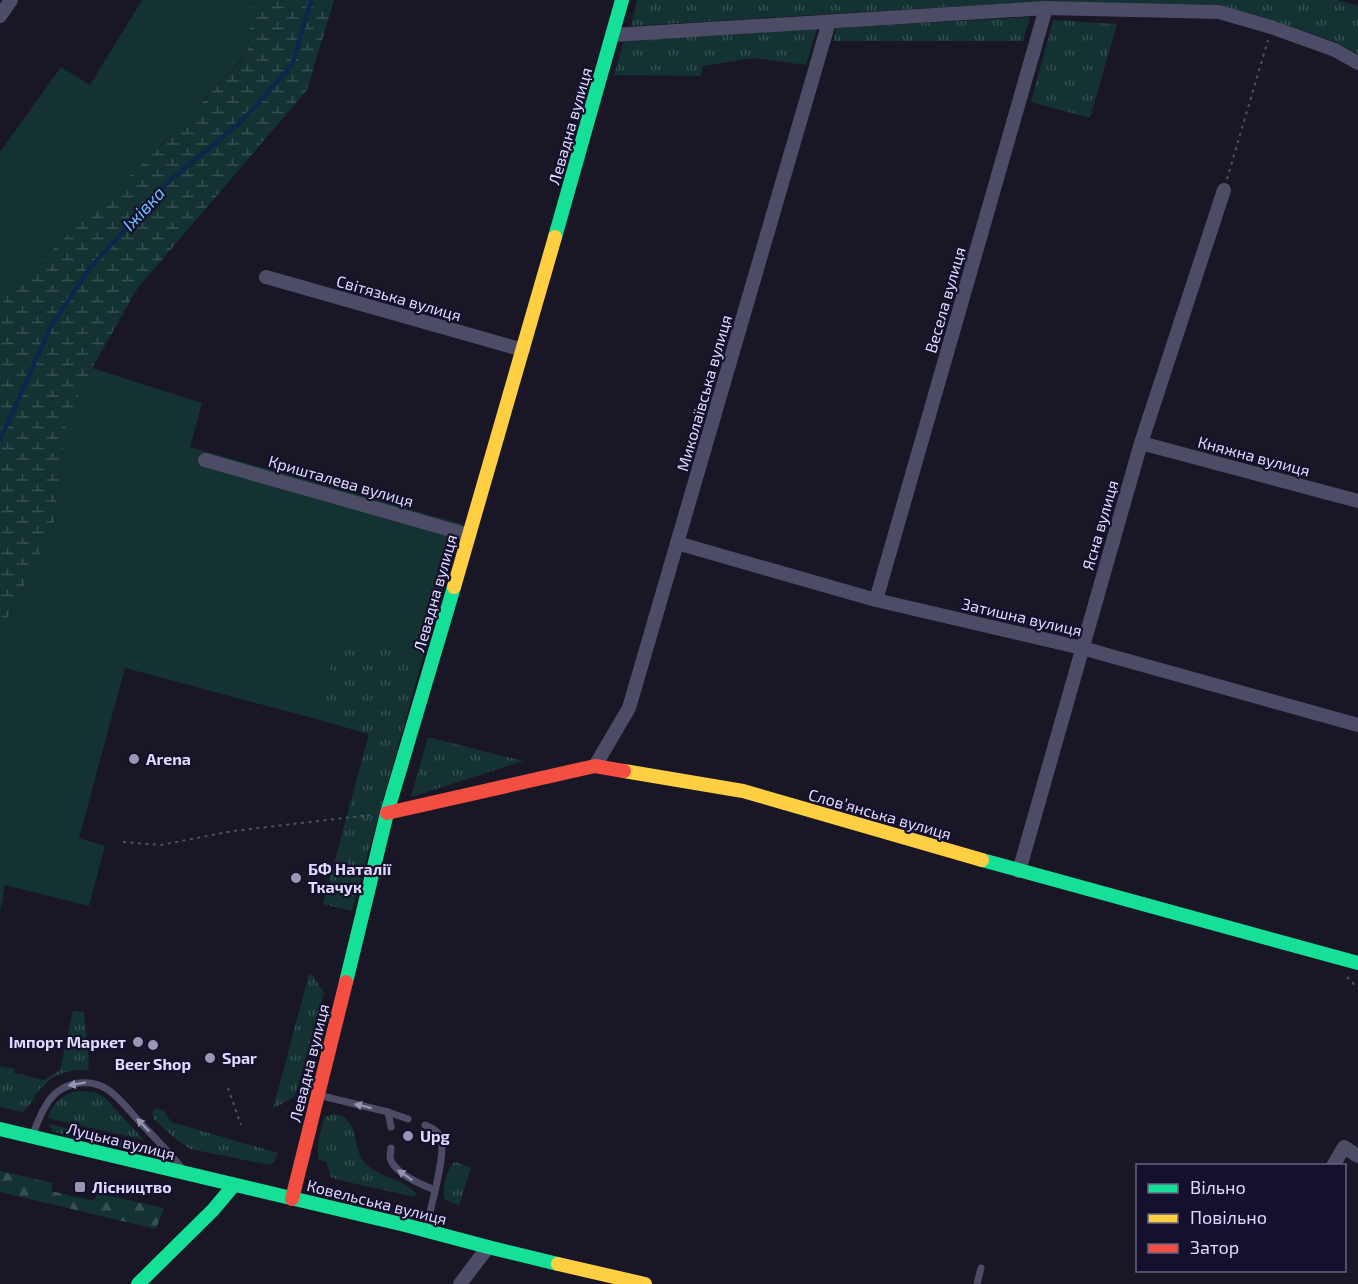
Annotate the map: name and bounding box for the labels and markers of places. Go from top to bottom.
place label: Arena [146,749,191,768]
marker: Arena [127,752,141,766]
place label: БФ Наталії Ткачук [308,859,392,896]
marker: БФ Наталії Ткачук [289,871,303,885]
place label: Імпорт Маркет [9,1032,126,1051]
marker: Імпорт Маркет [131,1035,145,1049]
marker: Beer Shop [146,1038,160,1052]
place label: Spar [222,1048,257,1067]
marker: Spar [203,1051,217,1065]
place label: Beer Shop [115,1054,191,1073]
place label: Upg [420,1126,451,1145]
marker: Upg [401,1129,415,1143]
place label: Лісництво [92,1177,172,1196]
marker: Лісництво [73,1180,87,1194]

